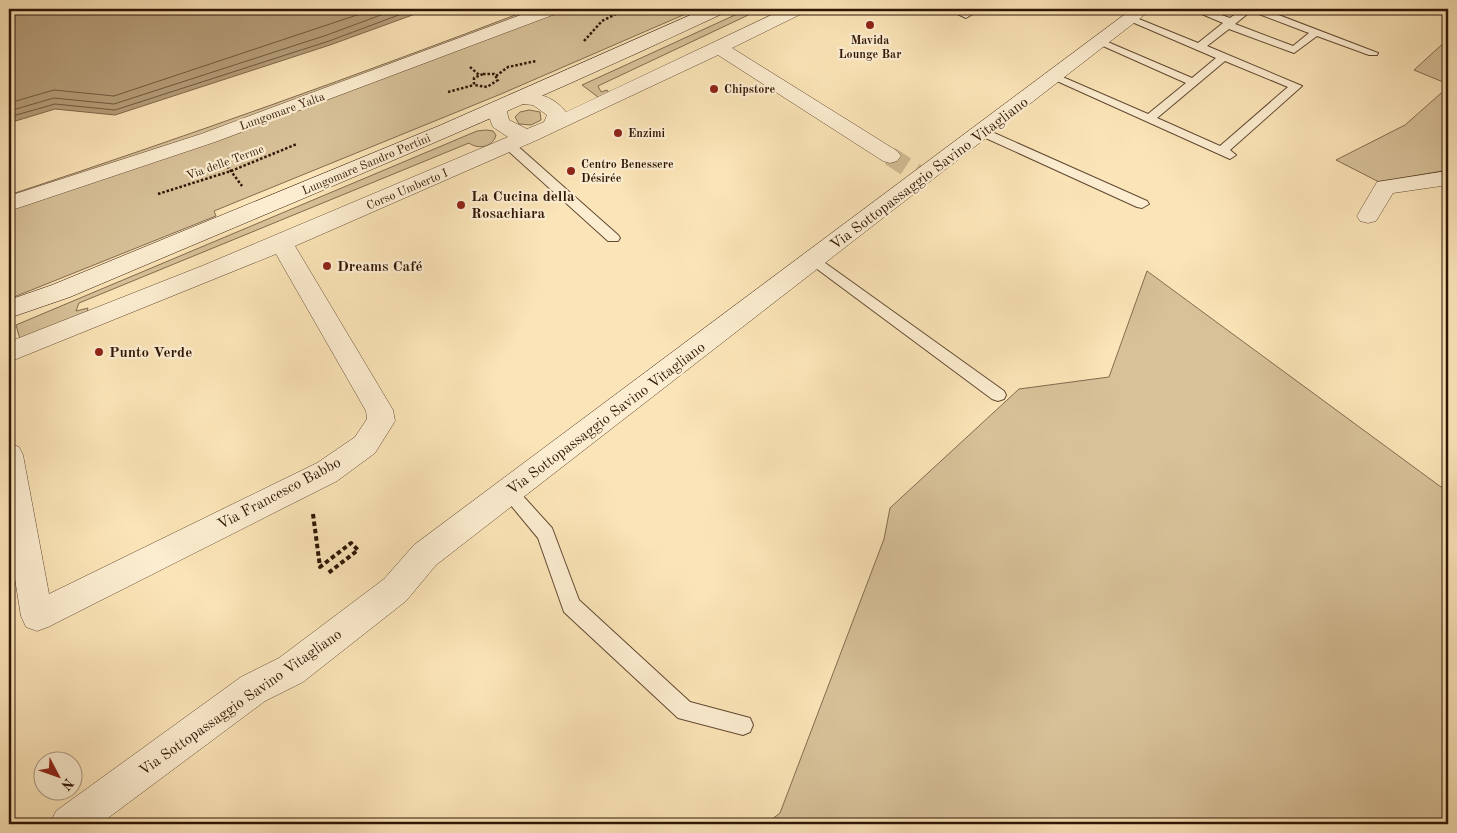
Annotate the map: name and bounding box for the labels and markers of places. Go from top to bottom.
marker: Mavida Lounge Bar [864,19,876,31]
place label: Mavida Lounge Bar [839,35,901,61]
marker: Chipstore [708,83,720,95]
place label: Chipstore [724,84,776,96]
marker: Enzimi [612,127,624,139]
place label: Enzimi [628,128,666,140]
place label: Centro Benessere Désirée [581,159,674,185]
marker: Centro Benessere Désirée [565,165,577,177]
place label: La Cucina della Rosachiara [471,190,575,222]
marker: La Cucina della Rosachiara [455,199,467,211]
marker: Dreams Café [321,260,333,272]
place label: Dreams Café [337,260,423,275]
marker: Punto Verde [93,346,105,358]
place label: Punto Verde [109,346,192,361]

